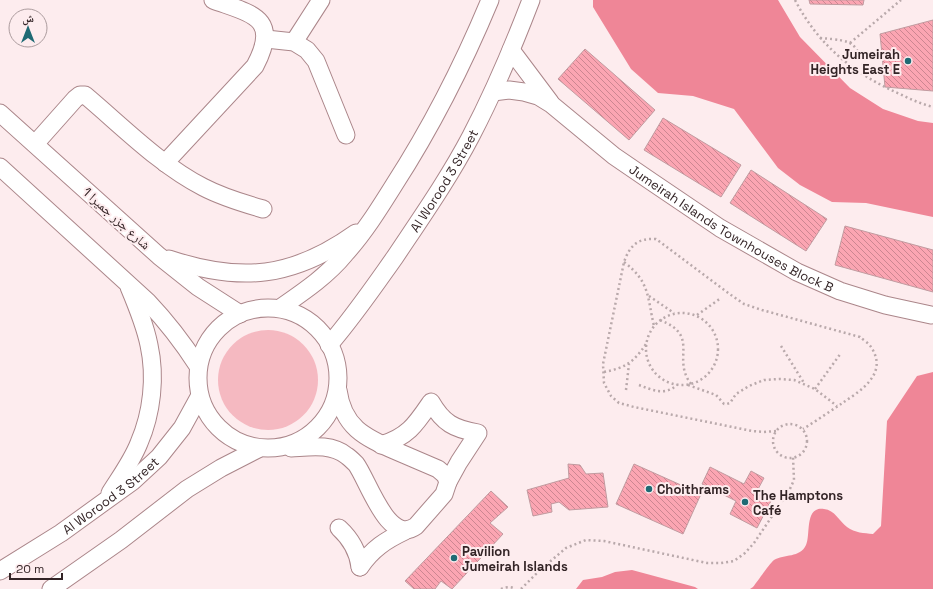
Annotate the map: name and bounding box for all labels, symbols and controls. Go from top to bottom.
north arrow [8,8,48,48]
text: ش [22,11,34,26]
place label: Jumeirah Heights East E [811,46,900,78]
marker: Jumeirah Heights East E [903,56,913,66]
street label: Al Worood 3 Street [406,126,482,235]
street label: Jumeirah Islands Townhouses Block B [626,161,836,296]
street label: شارع جزر جميرا 1 [79,183,154,254]
street label: Al Worood 3 Street [59,453,163,538]
place label: Choithrams [657,481,729,498]
marker: Choithrams [644,484,654,494]
place label: The Hamptons Café [753,487,843,519]
marker: The Hamptons Café [740,497,750,507]
place label: Pavilion Jumeirah Islands [462,543,568,575]
marker: Pavilion Jumeirah Islands [449,553,459,563]
scale bar [10,555,62,581]
text: 20 m [16,561,44,577]

